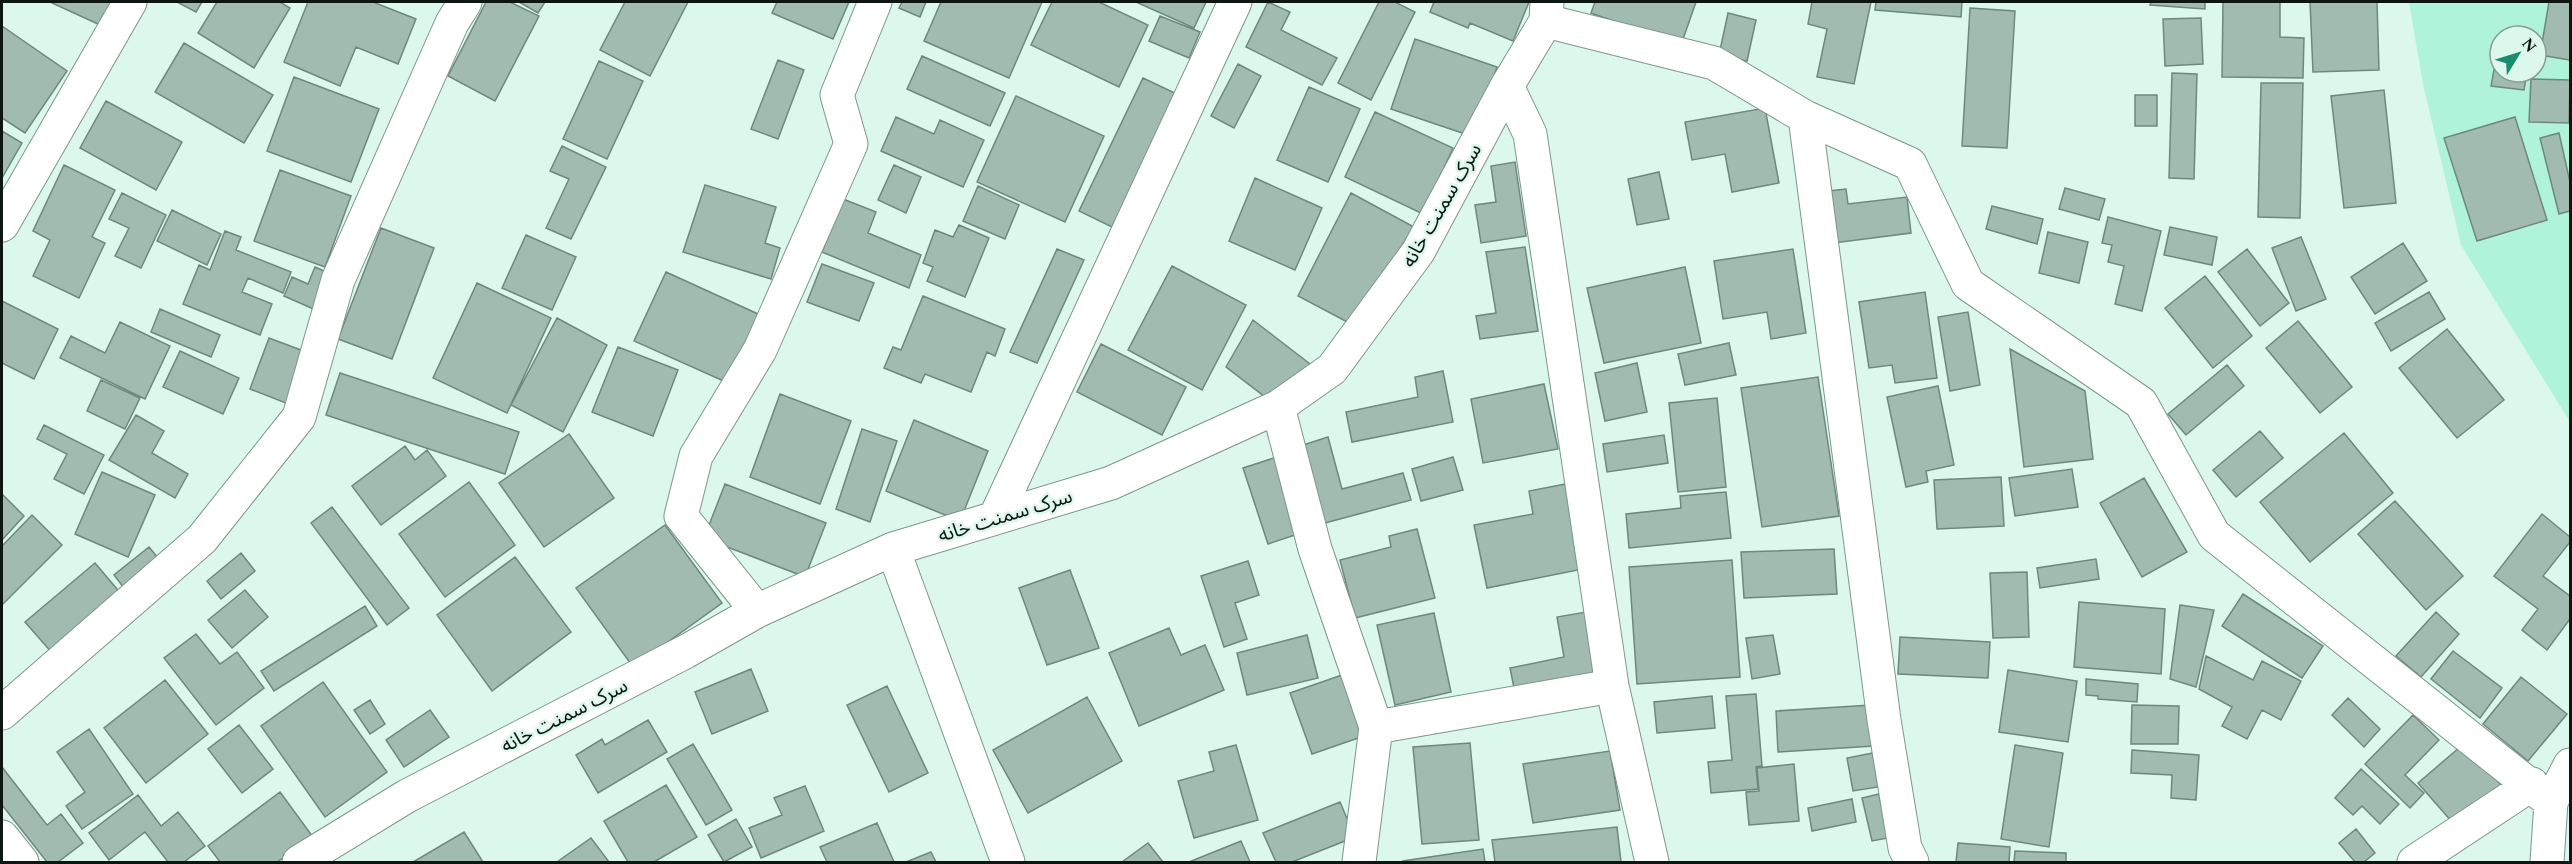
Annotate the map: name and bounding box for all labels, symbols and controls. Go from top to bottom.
north arrow [2488,24,2548,84]
text: N [2516,33,2543,58]
street label: سرک سمنت خانه [1394,138,1490,273]
street label: سرک سمنت خانه [934,481,1076,551]
street label: سرک سمنت خانه [496,671,633,761]

